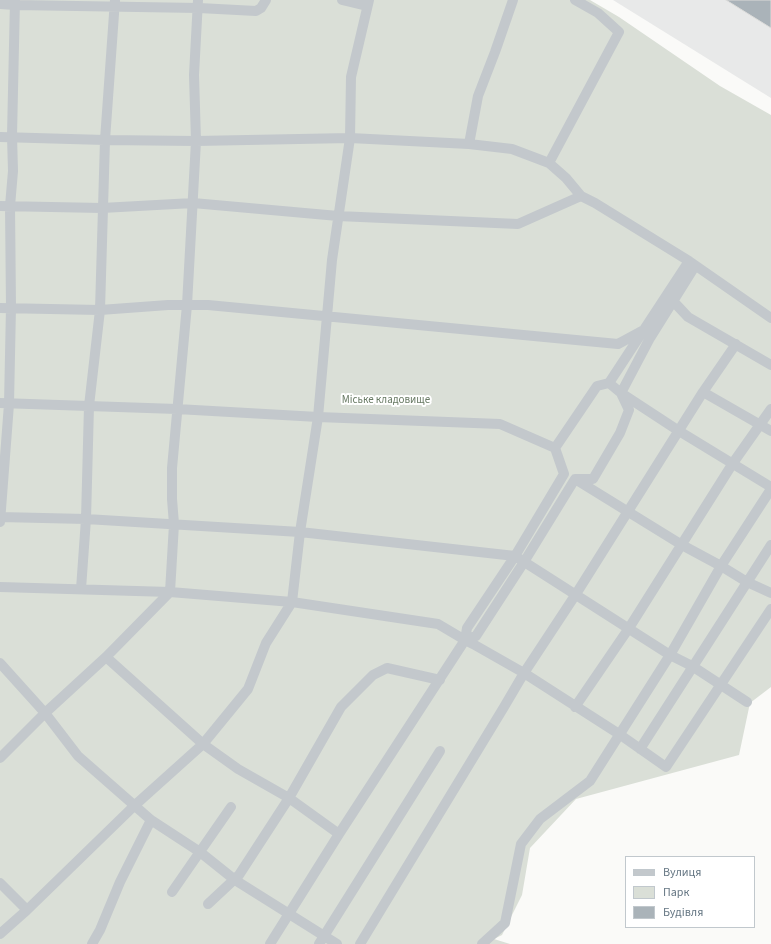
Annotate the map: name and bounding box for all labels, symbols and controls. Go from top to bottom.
park label: Міське кладовище [342,394,430,408]
legend [625,856,755,928]
text: Вулиця [663,864,701,881]
text: Парк [663,884,689,901]
text: Будівля [663,904,703,921]

